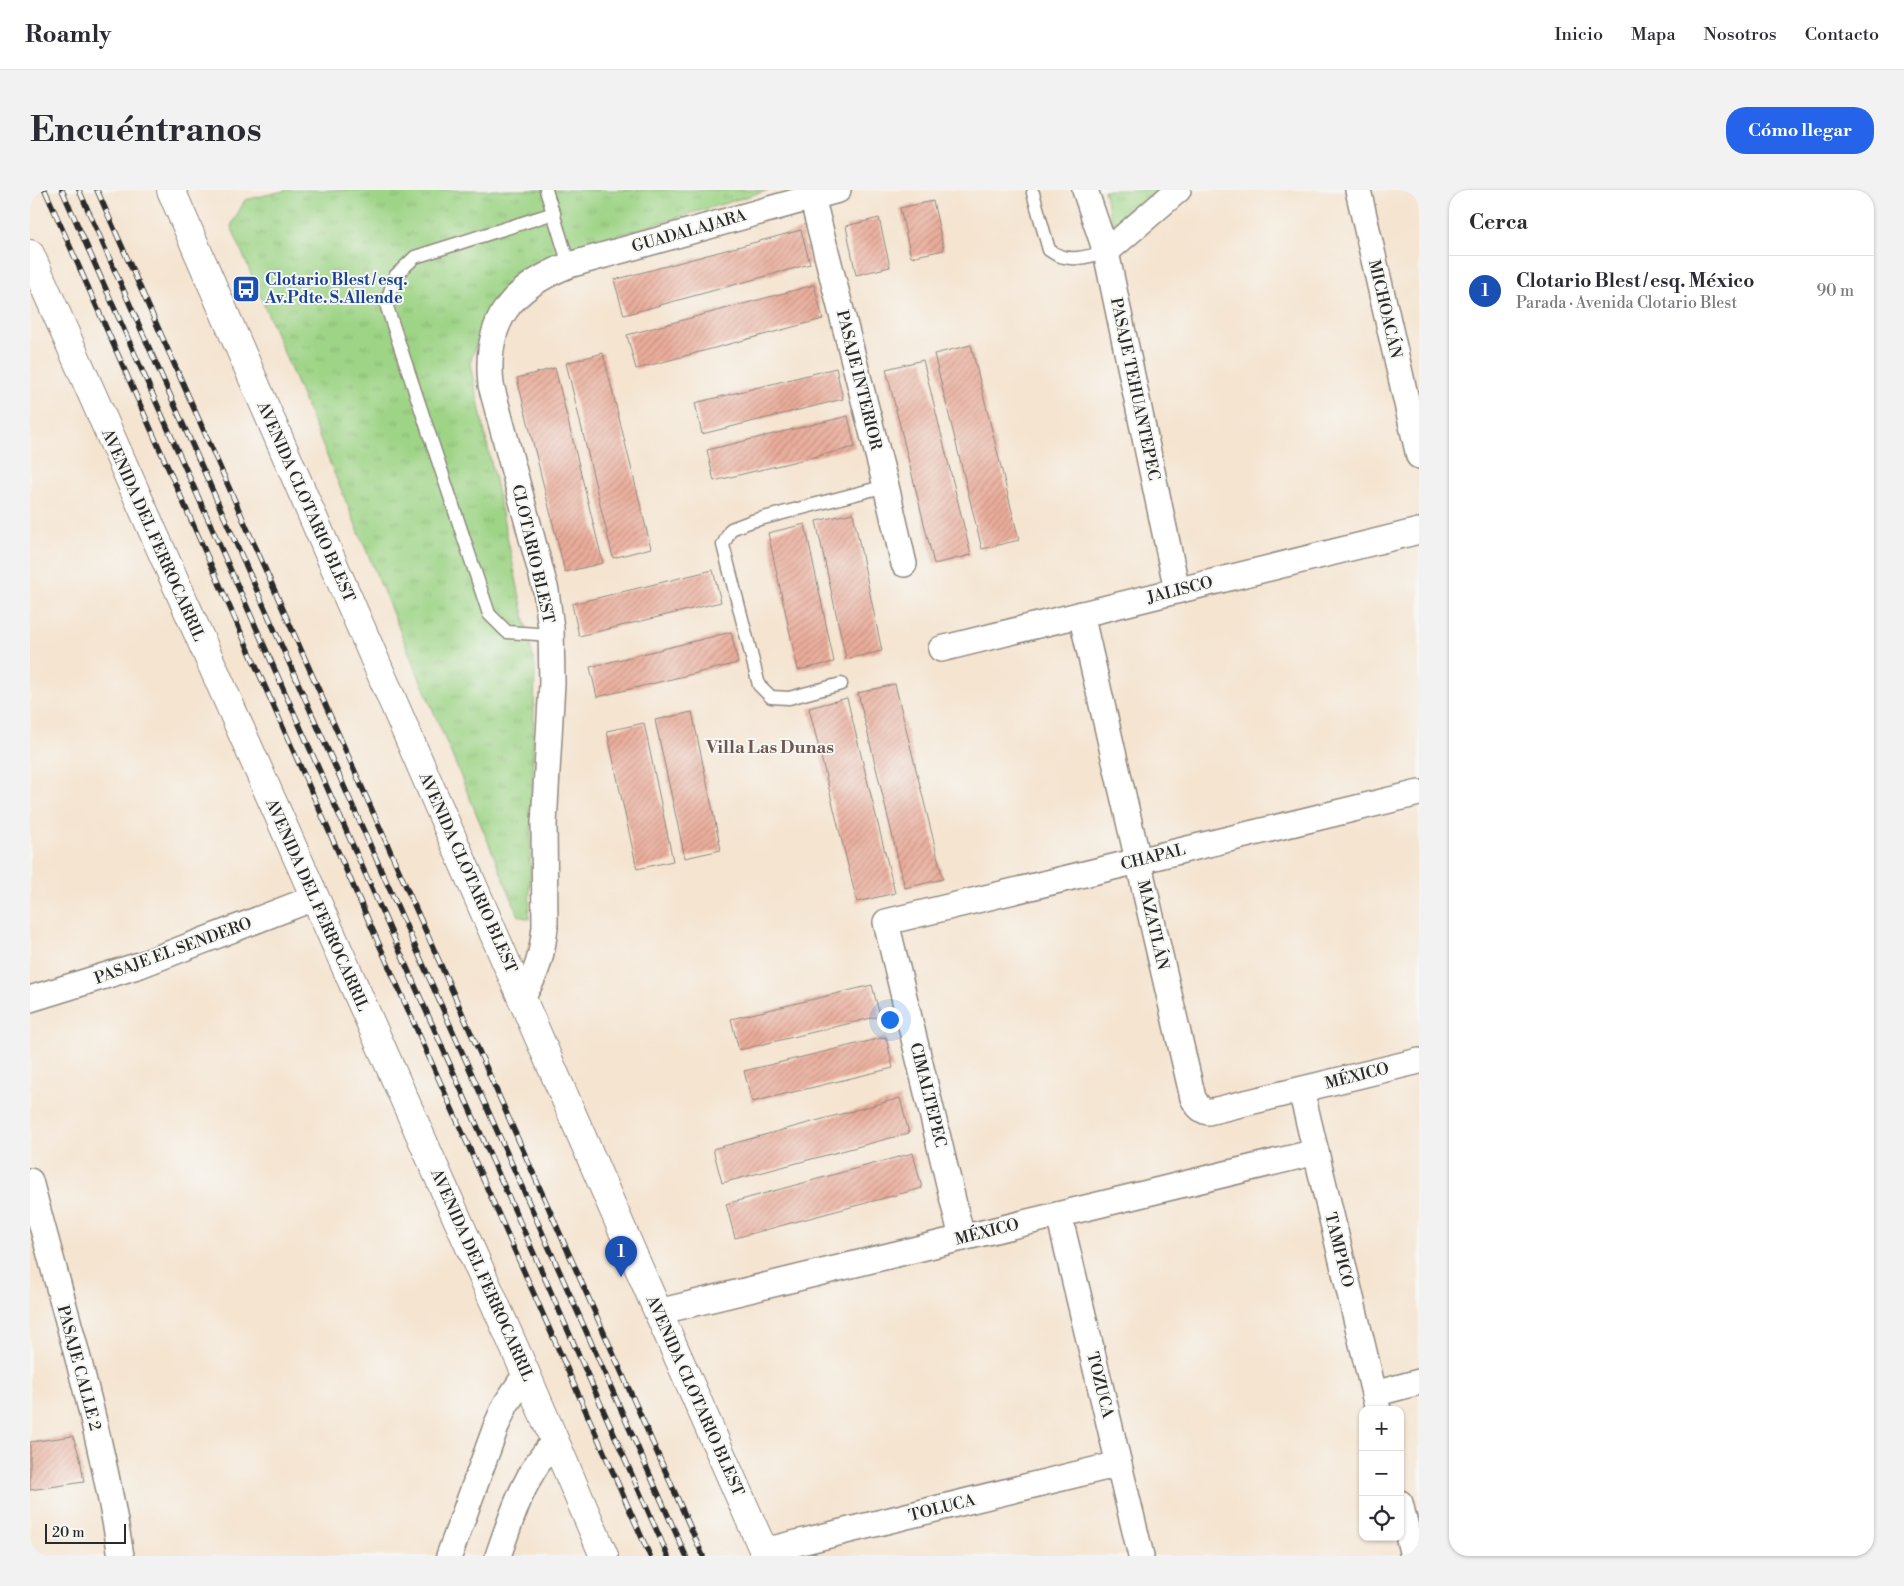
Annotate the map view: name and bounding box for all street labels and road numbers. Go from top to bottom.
street label: GUADALAJARA [629,205,750,257]
street label: MICHOACÁN [1364,257,1408,360]
street label: PASAJE TEHUANTEPEC [1106,296,1164,482]
street label: PASAJE INTERIOR [832,308,886,453]
street label: AVENIDA CLOTARIO BLEST [252,398,359,605]
street label: AVENIDA DEL FERROCARRIL [97,425,209,645]
street label: CLOTARIO BLEST [507,483,559,625]
street label: JALISCO [1144,572,1215,608]
street label: AVENIDA CLOTARIO BLEST [414,769,521,976]
street label: AVENIDA DEL FERROCARRIL [261,795,373,1015]
street label: CHAPAL [1119,839,1188,875]
street label: MAZATLÁN [1133,878,1175,972]
street label: PASAJE EL SENDERO [92,913,254,989]
street label: CIMALTEPEC [905,1041,951,1149]
street label: MÉXICO [1322,1056,1391,1094]
street label: AVENIDA DEL FERROCARRIL [426,1165,538,1385]
street label: TAMPICO [1320,1210,1358,1290]
street label: MÉXICO [952,1212,1021,1250]
street label: AVENIDA CLOTARIO BLEST [641,1292,748,1499]
street label: PASAJE CALLE 2 [53,1303,105,1433]
street label: TOZUCA [1082,1350,1118,1421]
street label: TOLUCA [907,1490,978,1526]

